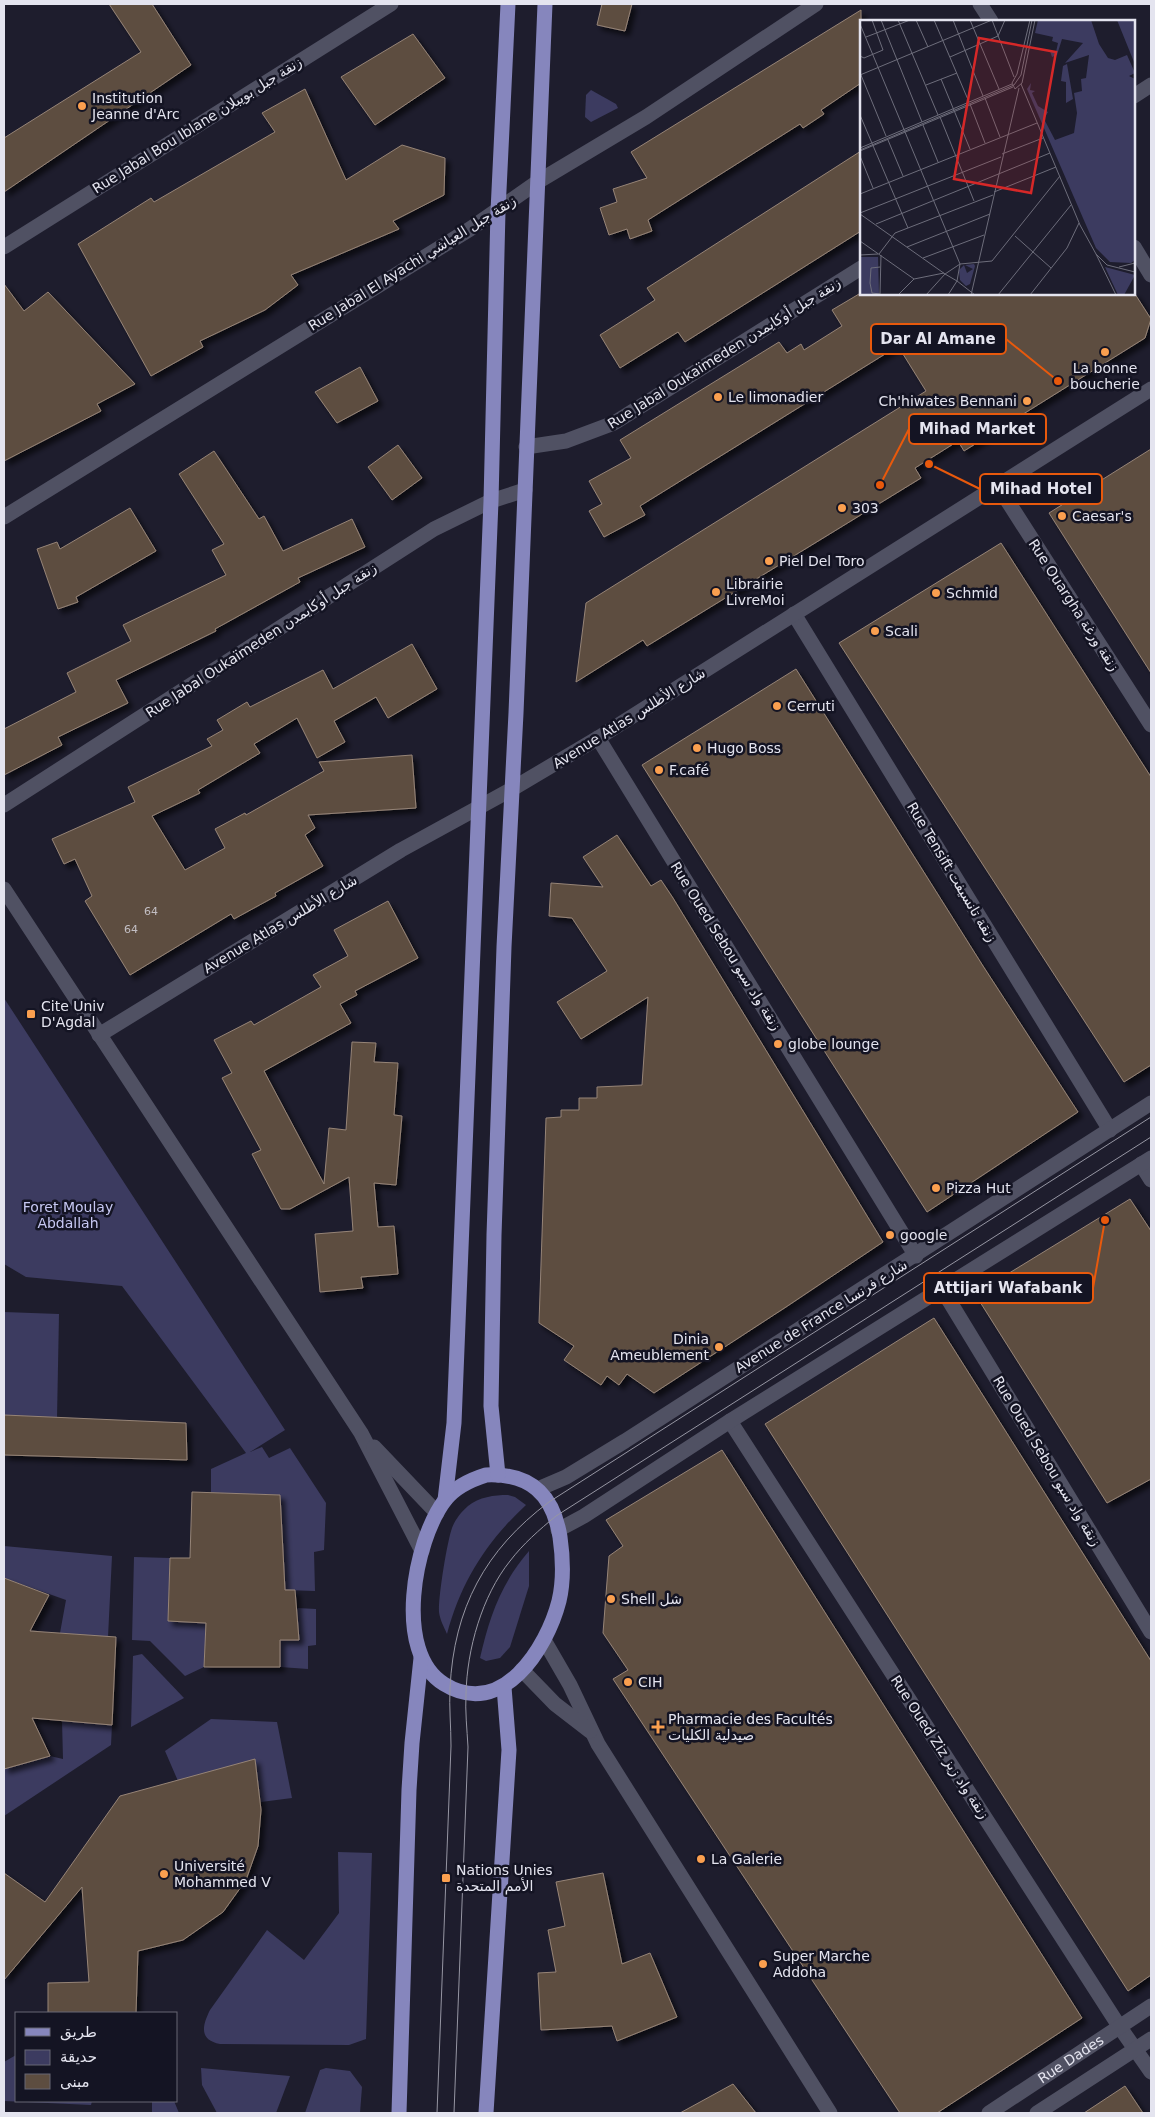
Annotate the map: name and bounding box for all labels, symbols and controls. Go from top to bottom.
inset map [860,20,1135,295]
street label: Rue Jabal Bou Iblane زنقة جبل بويبلان [89,54,305,197]
place label: Institution Jeanne d'Arc [91,90,180,122]
marker: Institution Jeanne d'Arc [76,100,88,112]
street label: Rue Jabal El Ayachi زنقة جبل العياشي [305,192,519,335]
street label: Rue Jabal Oukaïmeden زنقة جبل أوكايمدن [604,273,844,433]
callout: Dar Al Amane [871,324,1006,354]
text: Dar Al Amane [880,330,996,348]
marker: La bonne boucherie [1099,346,1111,358]
place label: La bonne boucherie [1070,360,1140,392]
place label: Le limonadier [728,389,823,405]
marker: Le limonadier [712,391,724,403]
place label: Ch'hiwates Bennani [879,393,1017,409]
marker: Ch'hiwates Bennani [1021,395,1033,407]
callout: Mihad Market [909,414,1046,444]
text: Mihad Market [919,420,1035,438]
callout: Mihad Hotel [980,474,1102,504]
text: Mihad Hotel [990,480,1092,498]
place label: 303 [852,500,879,516]
marker: 303 [836,502,848,514]
place label: Caesar's [1072,508,1132,524]
marker: Caesar's [1056,510,1068,522]
street label: Rue Ouargha زنقة ورغة [1025,536,1123,674]
place label: Piel Del Toro [779,553,864,569]
marker: Piel Del Toro [763,555,775,567]
street label: Rue Jabal Oukaïmeden زنقة جبل أوكايمدن [142,558,380,722]
place label: Librairie LivreMoi [726,576,785,608]
place label: Schmid [946,585,998,601]
marker: Librairie LivreMoi [710,586,722,598]
marker: Schmid [930,587,942,599]
place label: Scali [885,623,918,639]
marker: Scali [869,625,881,637]
street label: Avenue Atlas شارع الأطلس [549,664,709,772]
place label: Cerruti [787,698,835,714]
marker: Cerruti [771,700,783,712]
place label: Hugo Boss [707,740,781,756]
marker: Hugo Boss [691,742,703,754]
place label: F.café [669,762,709,778]
marker: F.café [653,764,665,776]
street label: Rue Tensift زنقة تانسيفت [903,799,1000,945]
street label: Rue Oued Sebou زنقة واد سبو [667,859,785,1034]
street label: Avenue Atlas شارع الأطلس [200,871,360,977]
house number: 64 [144,905,158,918]
house number: 64 [124,923,138,936]
place label: Cite Univ D'Agdal [41,998,105,1030]
marker: Cite Univ D'Agdal [25,1008,37,1020]
place label: globe lounge [788,1036,879,1052]
marker: globe lounge [772,1038,784,1050]
place label: Pizza Hut [946,1180,1011,1196]
marker: Pizza Hut [930,1182,942,1194]
park label: Foret Moulay Abdallah [23,1199,113,1231]
place label: google [900,1227,947,1243]
marker: google [884,1229,896,1241]
street label: Avenue de France شارع فرنسا [732,1256,911,1377]
callout: Attijari Wafabank [924,1273,1093,1303]
text: Attijari Wafabank [934,1279,1083,1297]
place label: Dinia Ameublement [610,1331,709,1363]
marker: Dinia Ameublement [713,1341,725,1353]
street label: Rue Oued Sebou زنقة واد سبو [989,1373,1104,1549]
place label: Shell شل [621,1591,682,1607]
marker: Shell شل [605,1593,617,1605]
street label: Rue Oued Ziz زنقة واد زيز [887,1672,992,1822]
place label: CIH [638,1674,662,1690]
marker: CIH [622,1676,634,1688]
place label: Pharmacie des Facultés صيدلية الكليات [668,1711,833,1743]
marker: Pharmacie des Facultés صيدلية الكليات [652,1721,664,1733]
place label: La Galerie [711,1851,782,1867]
marker: La Galerie [695,1853,707,1865]
place label: Université Mohammed V [174,1858,271,1890]
place label: Nations Unies الأمم المتحدة [456,1862,553,1895]
marker: Université Mohammed V [158,1868,170,1880]
marker: Nations Unies الأمم المتحدة [440,1872,452,1884]
place label: Super Marche Addoha [773,1948,870,1980]
marker: Super Marche Addoha [757,1958,769,1970]
legend [15,2012,178,2102]
text: طريق [60,2023,97,2041]
street label: Rue Dades [1035,2032,1107,2086]
text: حديقة [60,2048,97,2066]
text: مبنى [60,2073,90,2091]

